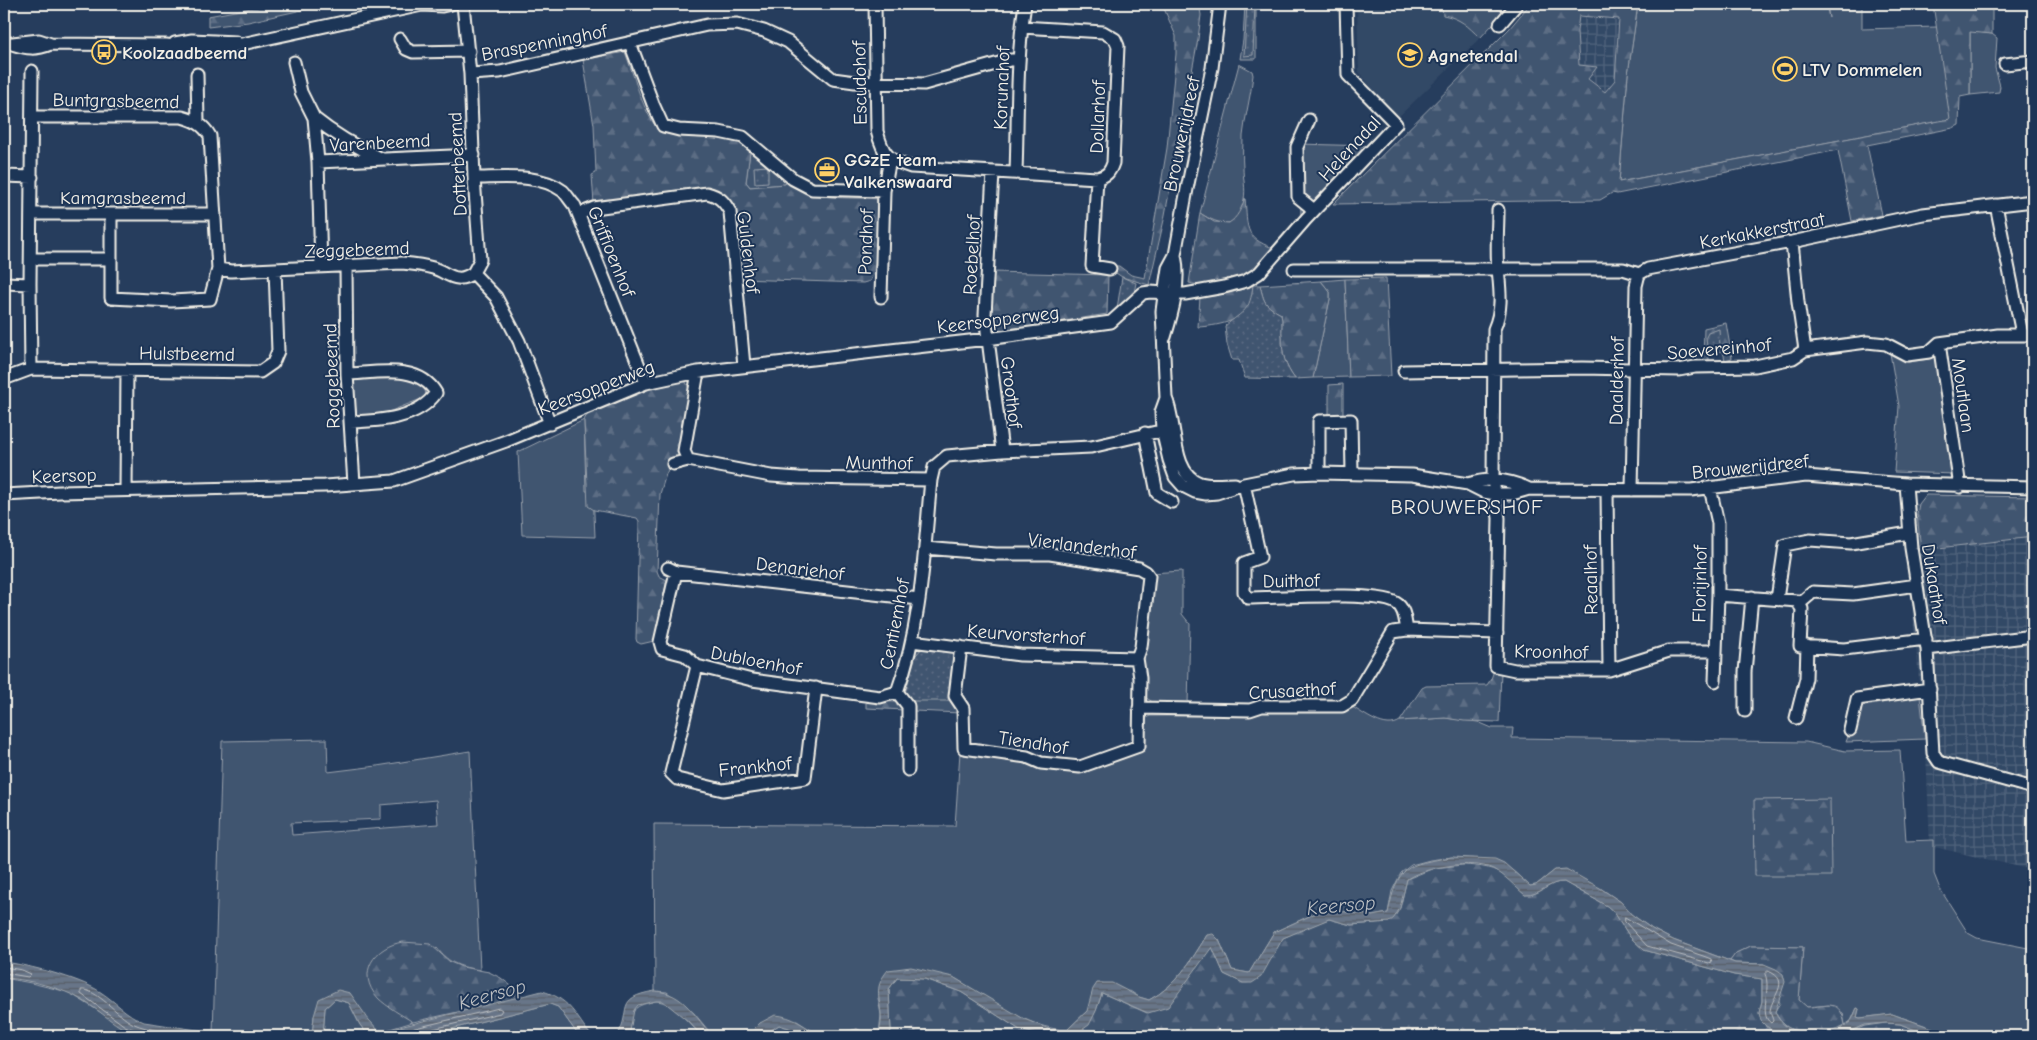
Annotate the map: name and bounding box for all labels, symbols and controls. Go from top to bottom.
street label: Braspenninghof [479,20,611,66]
bus stop icon: Koolzaadbeemd [91,39,117,65]
street label: Escudohof [848,39,872,125]
place label: Koolzaadbeemd [122,42,248,64]
school or university icon: Agnetendal [1397,42,1423,68]
street label: Korunahof [990,44,1015,130]
place label: Agnetendal [1428,45,1518,67]
sports icon: LTV Dommelen [1772,56,1798,82]
place label: LTV Dommelen [1802,59,1922,81]
street label: Brouwerijdreef [1159,73,1205,194]
street label: Dollarhof [1086,78,1110,154]
street label: Buntgrasbeemd [52,89,180,113]
street label: Dotterbeemd [444,111,472,217]
street label: Helenadal [1314,111,1385,186]
street label: Varenbeemd [329,129,431,157]
place label: GGzE team Valkenswaard [844,149,952,193]
office icon: GGzE team Valkenswaard [814,157,840,183]
street label: Kamgrasbeemd [60,187,186,209]
street label: Griffioenhof [583,203,640,302]
street label: Pondhof [854,207,878,275]
street label: Kerkakkerstraat [1698,208,1827,254]
street label: Guldenhof [732,210,764,296]
street label: Roebelhof [959,213,985,296]
street label: Zeggebeemd [304,237,410,263]
street label: Keersopperweg [936,302,1060,338]
street label: Roggebeemd [319,323,345,429]
street label: Soevereinhof [1666,333,1774,364]
street label: Daalderhof [1605,335,1629,425]
street label: Hulstbeemd [139,342,235,366]
street label: Groothof [996,355,1026,431]
street label: Keersopperweg [535,356,658,420]
street label: Moutlaan [1947,356,1979,434]
street label: Brouwerijdreef [1691,450,1811,484]
street label: Munthof [845,451,914,475]
street label: Keersop [31,464,97,488]
district label: BROUWERSHOF [1390,496,1544,519]
street label: Vierlanderhof [1027,528,1139,564]
street label: Dukaathof [1917,542,1951,628]
street label: Reaalhof [1579,543,1603,615]
street label: Florijnhof [1688,543,1712,623]
street label: Denariehof [755,553,847,586]
street label: Duithof [1262,569,1321,592]
street label: Centiemhof [875,575,915,672]
street label: Keurvorsterhof [966,620,1087,650]
street label: Kroonhof [1514,640,1590,664]
street label: Dubloenhof [709,641,804,681]
street label: Crusaethof [1248,678,1338,704]
street label: Tiendhof [997,727,1071,760]
street label: Frankhof [718,752,794,782]
water label: Keersop [1306,891,1376,920]
water label: Keersop [456,974,528,1014]

